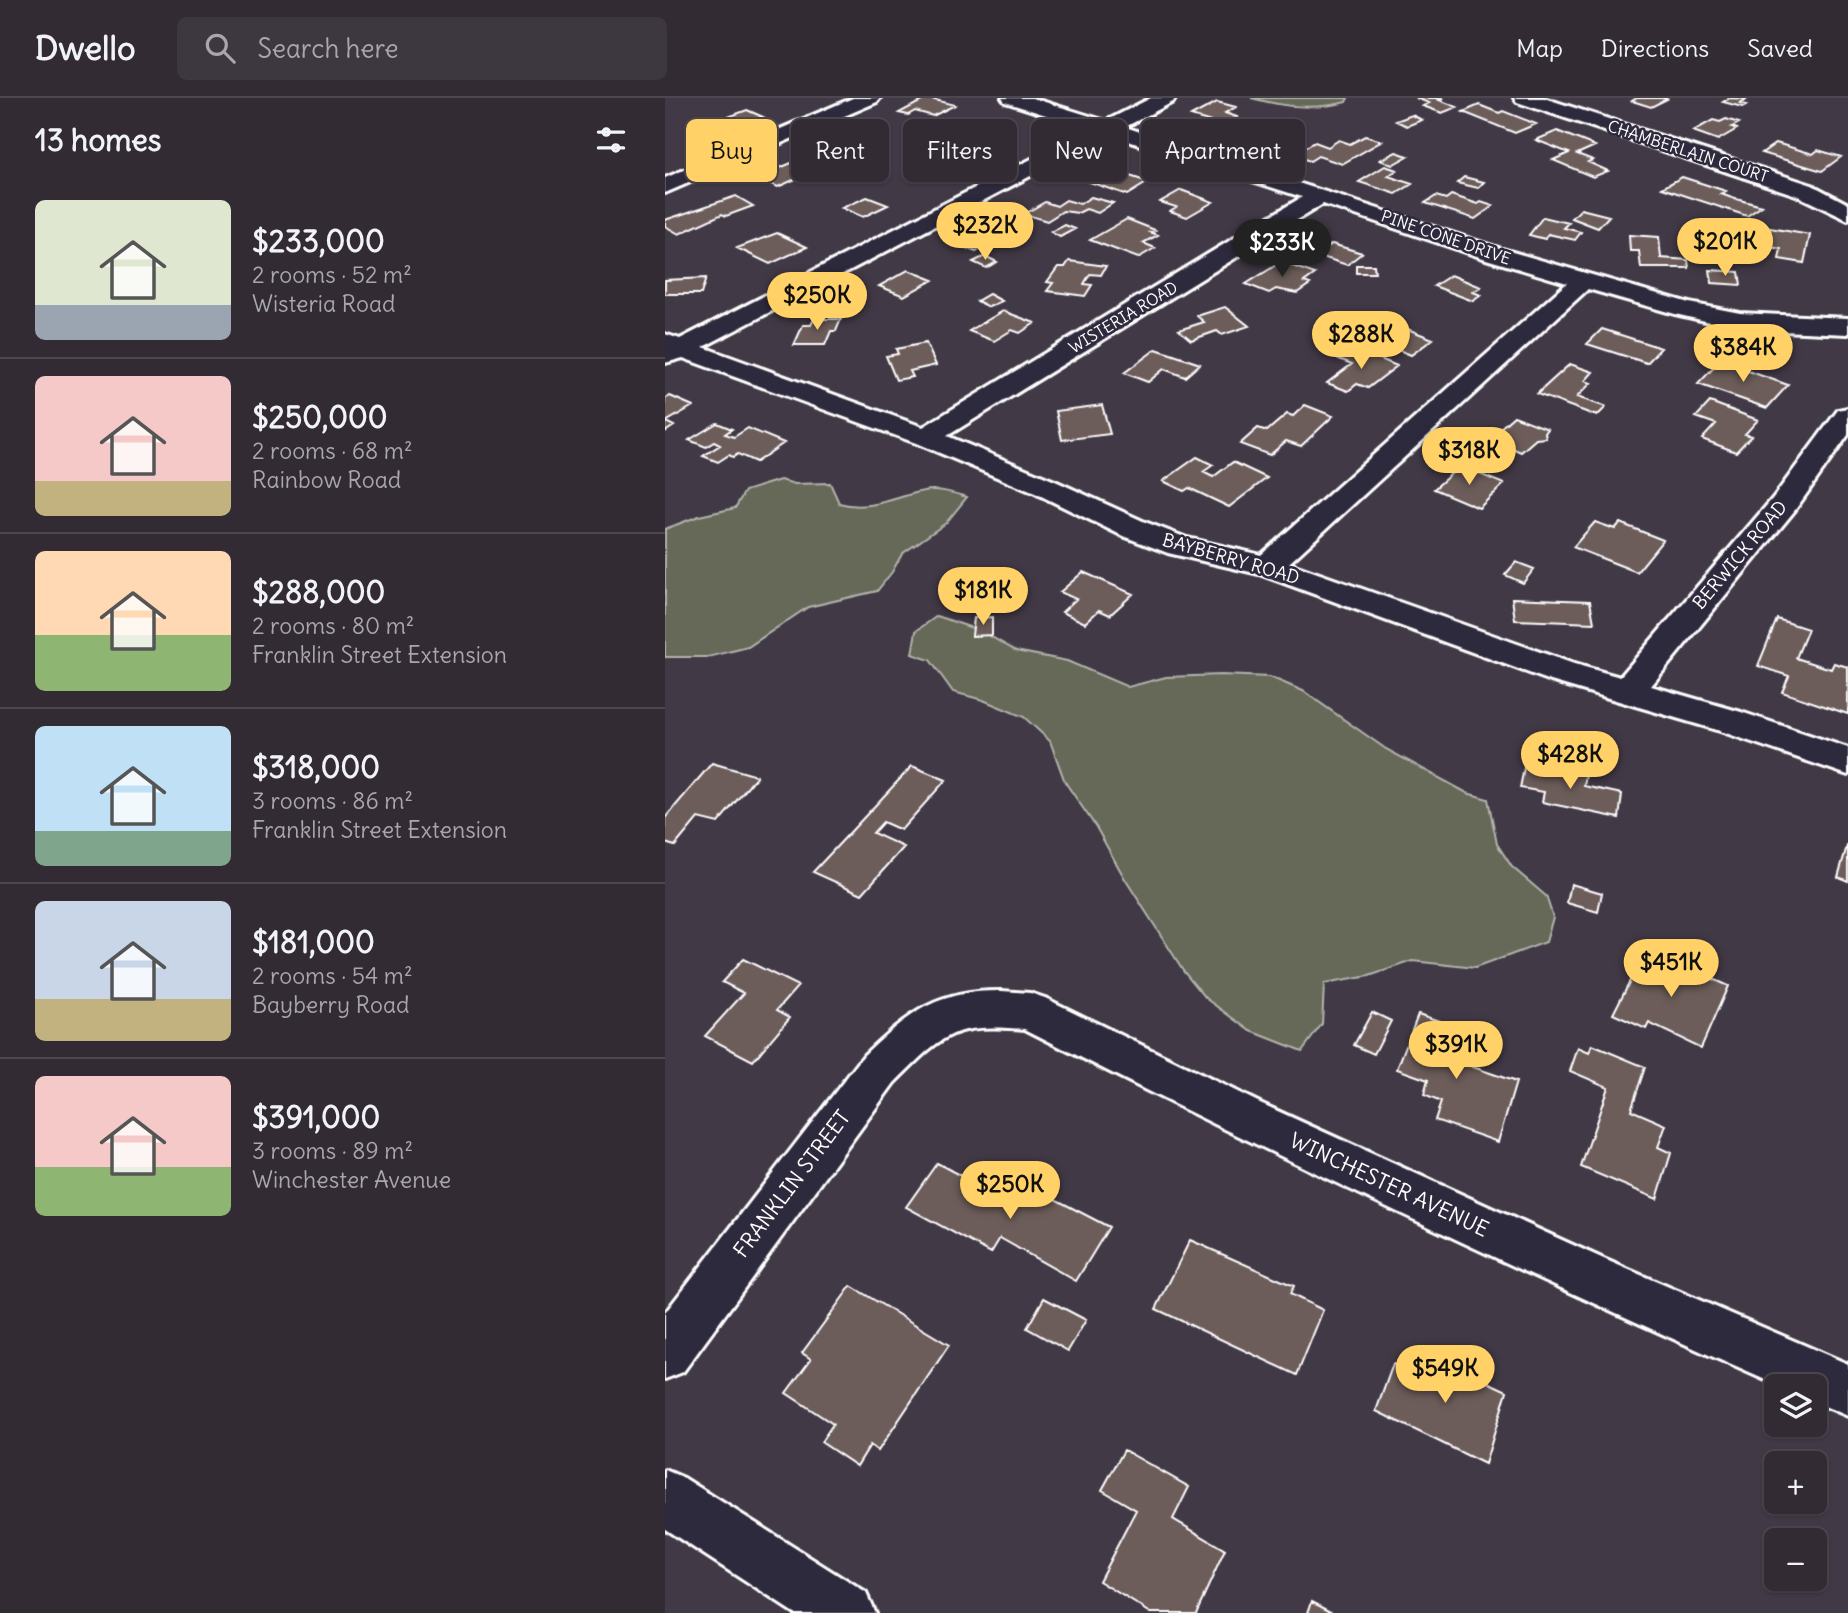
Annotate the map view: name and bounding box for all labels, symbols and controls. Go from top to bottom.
search box [177,17,667,80]
text: Dwello [35,27,135,69]
icon: search [201,29,239,67]
text: Search here [257,32,398,65]
text: Map [1516,33,1563,63]
text: Directions [1601,33,1709,63]
text: Saved [1747,33,1813,63]
street label: CHAMBERLAIN COURT [1605,116,1771,186]
chip: Buy [686,119,777,182]
chip: Rent [791,119,889,182]
chip: Filters [903,119,1017,182]
chip: New [1031,119,1127,182]
chip: Apartment [1141,119,1305,182]
text: 13 homes [35,121,161,159]
icon: filters [592,121,630,159]
pin: $232K [936,202,1034,262]
street label: PINE CONE DRIVE [1379,205,1513,269]
text: $232K [952,210,1018,239]
pin: $201K [1676,218,1774,278]
pin: $233K [1233,220,1331,279]
text: $233,000 [252,222,385,260]
text: $201K [1693,226,1757,255]
text: $233K [1249,227,1315,256]
icon: home [91,228,175,312]
text: 2 rooms · 52 m² [252,260,412,289]
pin: $250K [768,272,866,332]
street label: WISTERIA ROAD [1065,277,1181,357]
text: $250K [783,280,851,309]
text: Wisteria Road [252,289,396,318]
pin: $288K [1312,312,1410,371]
text: $288K [1328,319,1394,348]
pin: $384K [1694,324,1792,384]
text: $384K [1710,332,1776,361]
text: $250,000 [252,398,388,436]
icon: home [91,404,175,488]
pin: $318K [1420,428,1518,487]
text: $318K [1438,435,1500,464]
text: 2 rooms · 68 m² [252,436,413,465]
text: Rainbow Road [252,465,401,494]
street label: BERWICK ROAD [1688,496,1792,614]
street label: BAYBERRY ROAD [1160,528,1302,589]
pin: $181K [934,568,1032,627]
text: $288,000 [252,573,385,611]
text: $181K [954,575,1012,604]
icon: home [91,579,175,663]
text: 2 rooms · 80 m² [252,611,414,640]
text: Franklin Street Extension [252,640,507,669]
pin: $428K [1521,732,1619,791]
text: $428K [1537,739,1603,768]
text: $318,000 [252,748,380,786]
icon: home [91,754,175,838]
text: 3 rooms · 86 m² [252,786,413,815]
text: Franklin Street Extension [252,815,507,844]
text: $181,000 [252,923,375,961]
icon: home [91,929,175,1013]
pin: $451K [1622,940,1720,999]
text: $451K [1640,947,1702,976]
text: 2 rooms · 54 m² [252,961,413,990]
text: Bayberry Road [252,990,409,1019]
pin: $391K [1407,1021,1505,1081]
text: $391K [1425,1029,1487,1058]
text: $391,000 [252,1098,380,1136]
icon: home [91,1104,175,1188]
street label: FRANKLIN STREET [727,1105,856,1263]
street label: WINCHESTER AVENUE [1285,1127,1493,1243]
text: 3 rooms · 89 m² [252,1136,413,1165]
pin: $250K [961,1162,1059,1221]
text: Winchester Avenue [252,1165,451,1194]
text: $250K [976,1169,1044,1198]
pin: $549K [1396,1346,1494,1405]
text: $549K [1412,1353,1478,1382]
map controls [1764,1374,1827,1591]
button: layers [1764,1374,1827,1437]
button: + [1764,1451,1827,1514]
button: − [1764,1528,1827,1591]

